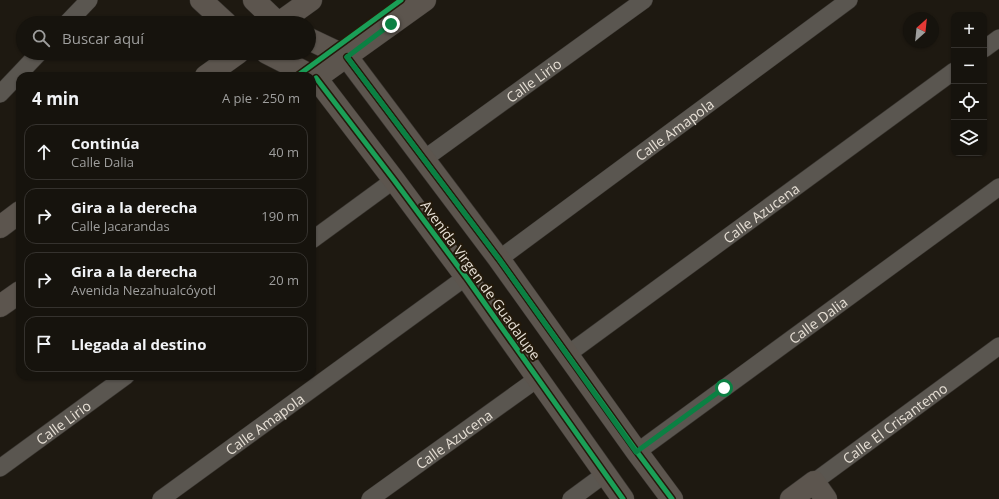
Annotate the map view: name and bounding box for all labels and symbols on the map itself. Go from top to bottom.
north arrow [903,12,939,48]
route end [382,15,400,33]
street label: Calle Lirio [502,54,565,106]
street label: Calle Amapola [631,94,717,165]
street label: Calle Azucena [719,178,803,247]
street label: Avenida Virgen de Guadalupe [417,197,545,364]
street label: Calle Dalia [785,292,851,347]
street label: Calle El Crisantemo [838,378,951,468]
route start [715,379,733,397]
street label: Calle Amapola [221,389,308,459]
street label: Calle Lirio [32,396,94,448]
street label: Calle Azucena [411,405,496,473]

